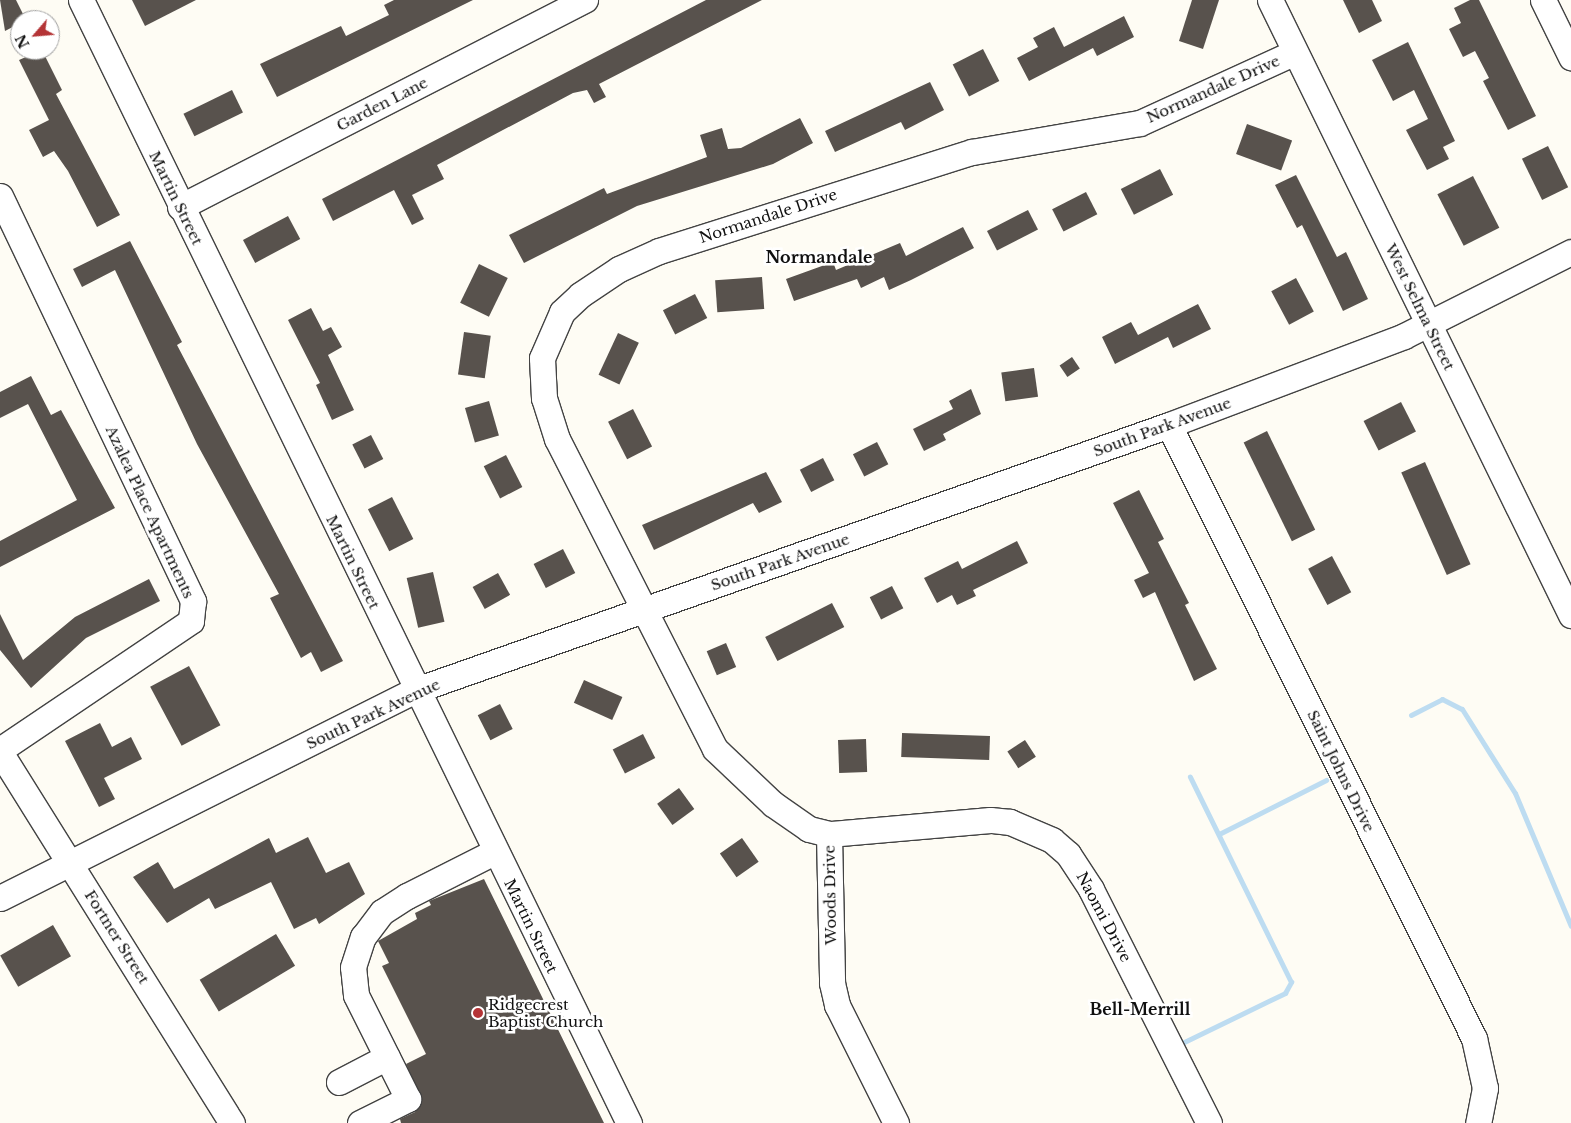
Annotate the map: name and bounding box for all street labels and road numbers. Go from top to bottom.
street label: Normandale Drive [1144,52,1282,126]
street label: Garden Lane [333,73,431,135]
street label: Martin Street [145,148,207,248]
street label: Normandale Drive [697,185,839,247]
street label: West Selma Street [1381,241,1459,373]
street label: South Park Avenue [1090,394,1234,460]
street label: Azalea Place Apartments [102,422,198,602]
street label: Martin Street [322,512,384,612]
street label: South Park Avenue [708,530,852,594]
street label: South Park Avenue [303,675,443,753]
street label: Saint Johns Drive [1304,707,1378,835]
street label: Woods Drive [820,845,840,945]
street label: Naomi Drive [1073,869,1135,965]
street label: Martin Street [500,876,562,976]
street label: Fortner Street [81,887,153,987]

